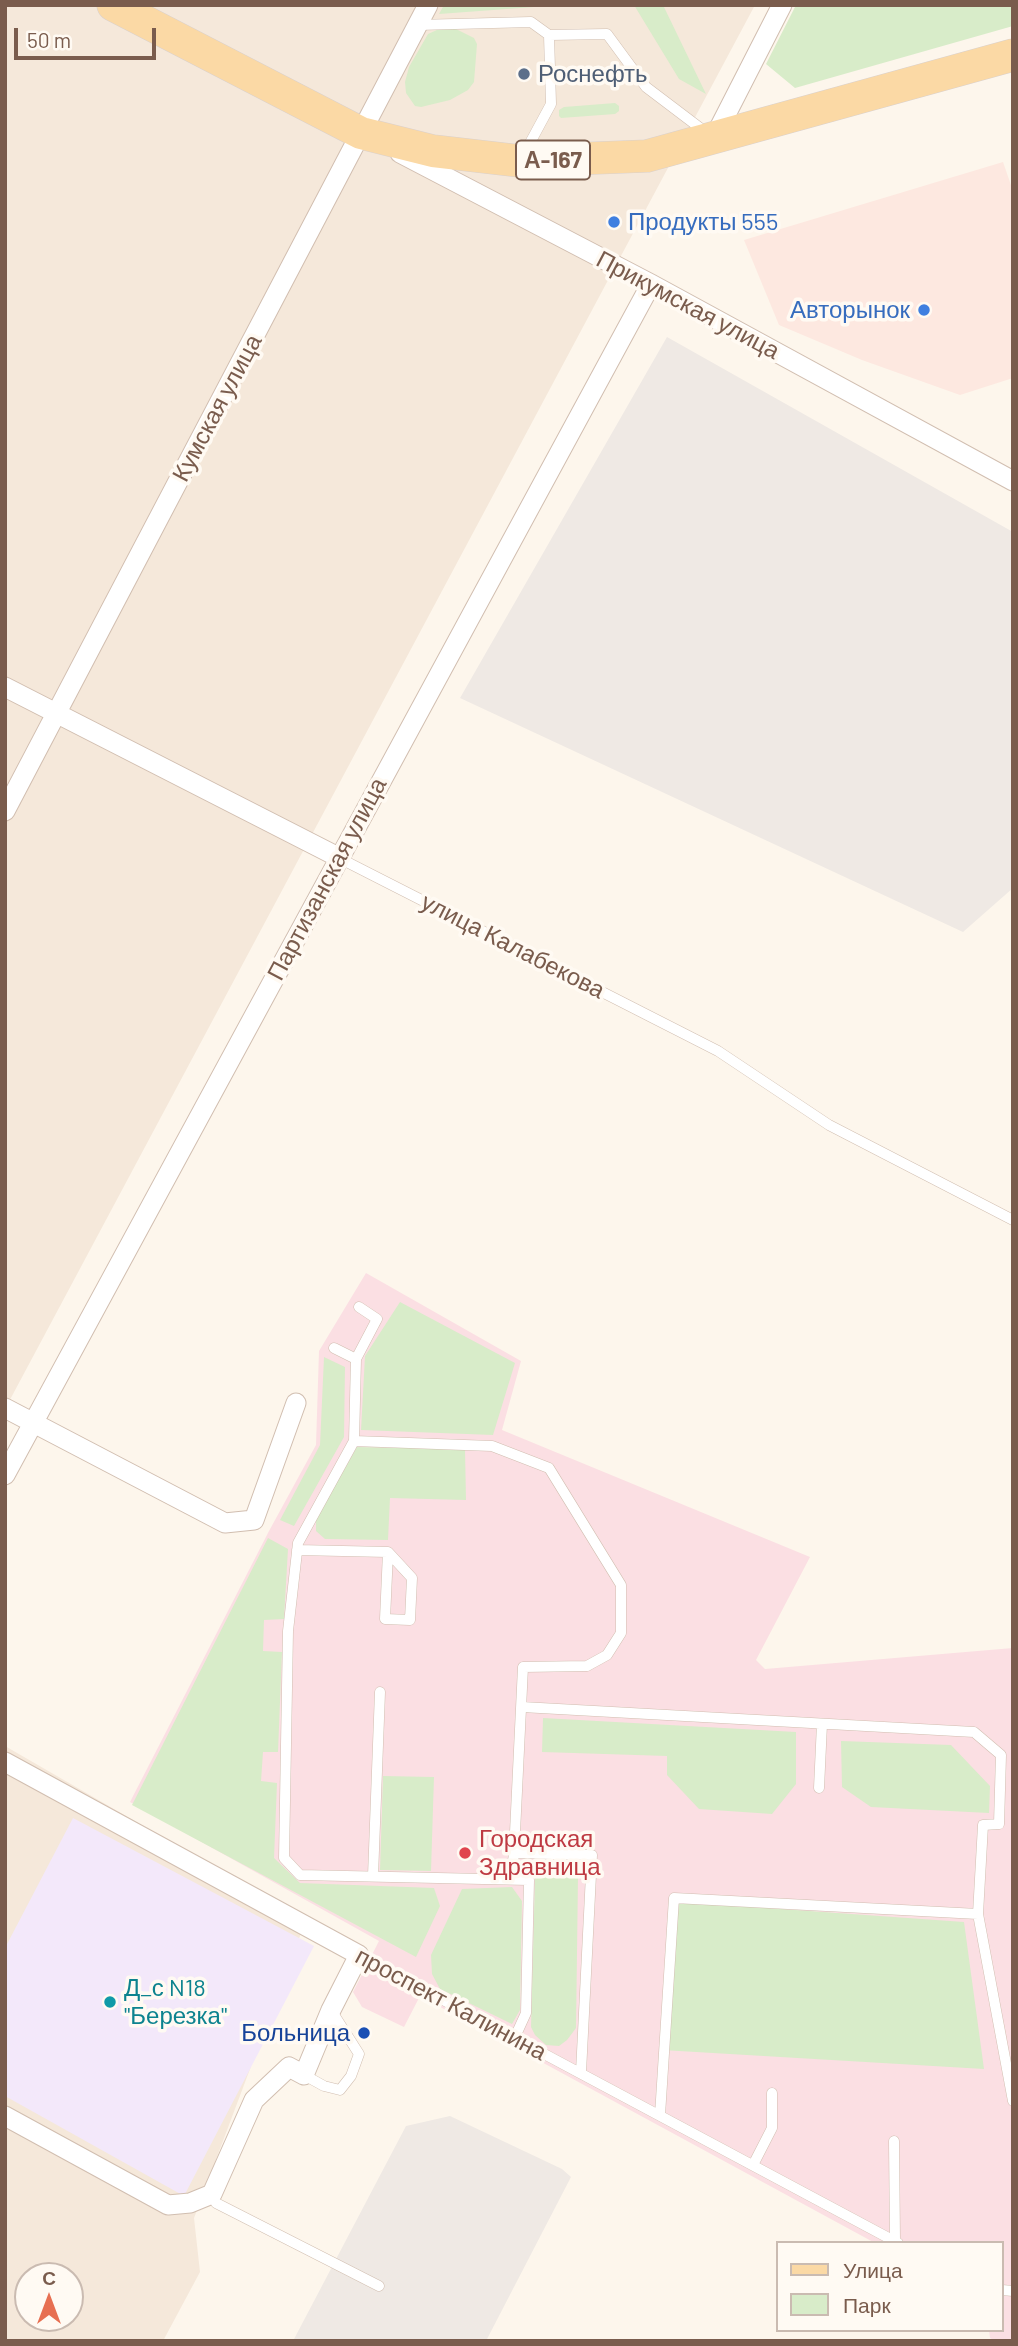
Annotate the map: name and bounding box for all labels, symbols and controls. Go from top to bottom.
scale bar [18,14,159,58]
text: 50 m [27,27,71,52]
place label: Роснефть [538,60,648,88]
marker: Роснефть [516,66,532,82]
road number: А-167 [516,140,590,180]
place label: Продукты 555 [628,208,778,236]
marker: Продукты 555 [606,214,622,230]
street label: Прикумская улица [592,245,784,365]
place label: Авторынок [790,296,910,324]
marker: Авторынок [916,302,932,318]
street label: Кумская улица [166,330,268,486]
street label: Партизанская улица [261,773,393,985]
street label: улица Калабекова [416,887,610,1005]
place label: Городская Здравница [479,1825,601,1881]
marker: Городская Здравница [457,1845,473,1861]
street label: проспект Калинина [350,1941,552,2067]
place label: Д_с N18 "Березка" [124,1974,227,2030]
marker: Д_с N18 "Березка" [102,1994,118,2010]
place label: Больница [241,2019,350,2047]
marker: Больница [356,2025,372,2041]
legend [776,2241,1004,2332]
text: Улица [843,2257,903,2282]
north arrow [14,2262,84,2332]
text: С [42,2266,56,2289]
text: Парк [843,2292,891,2317]

